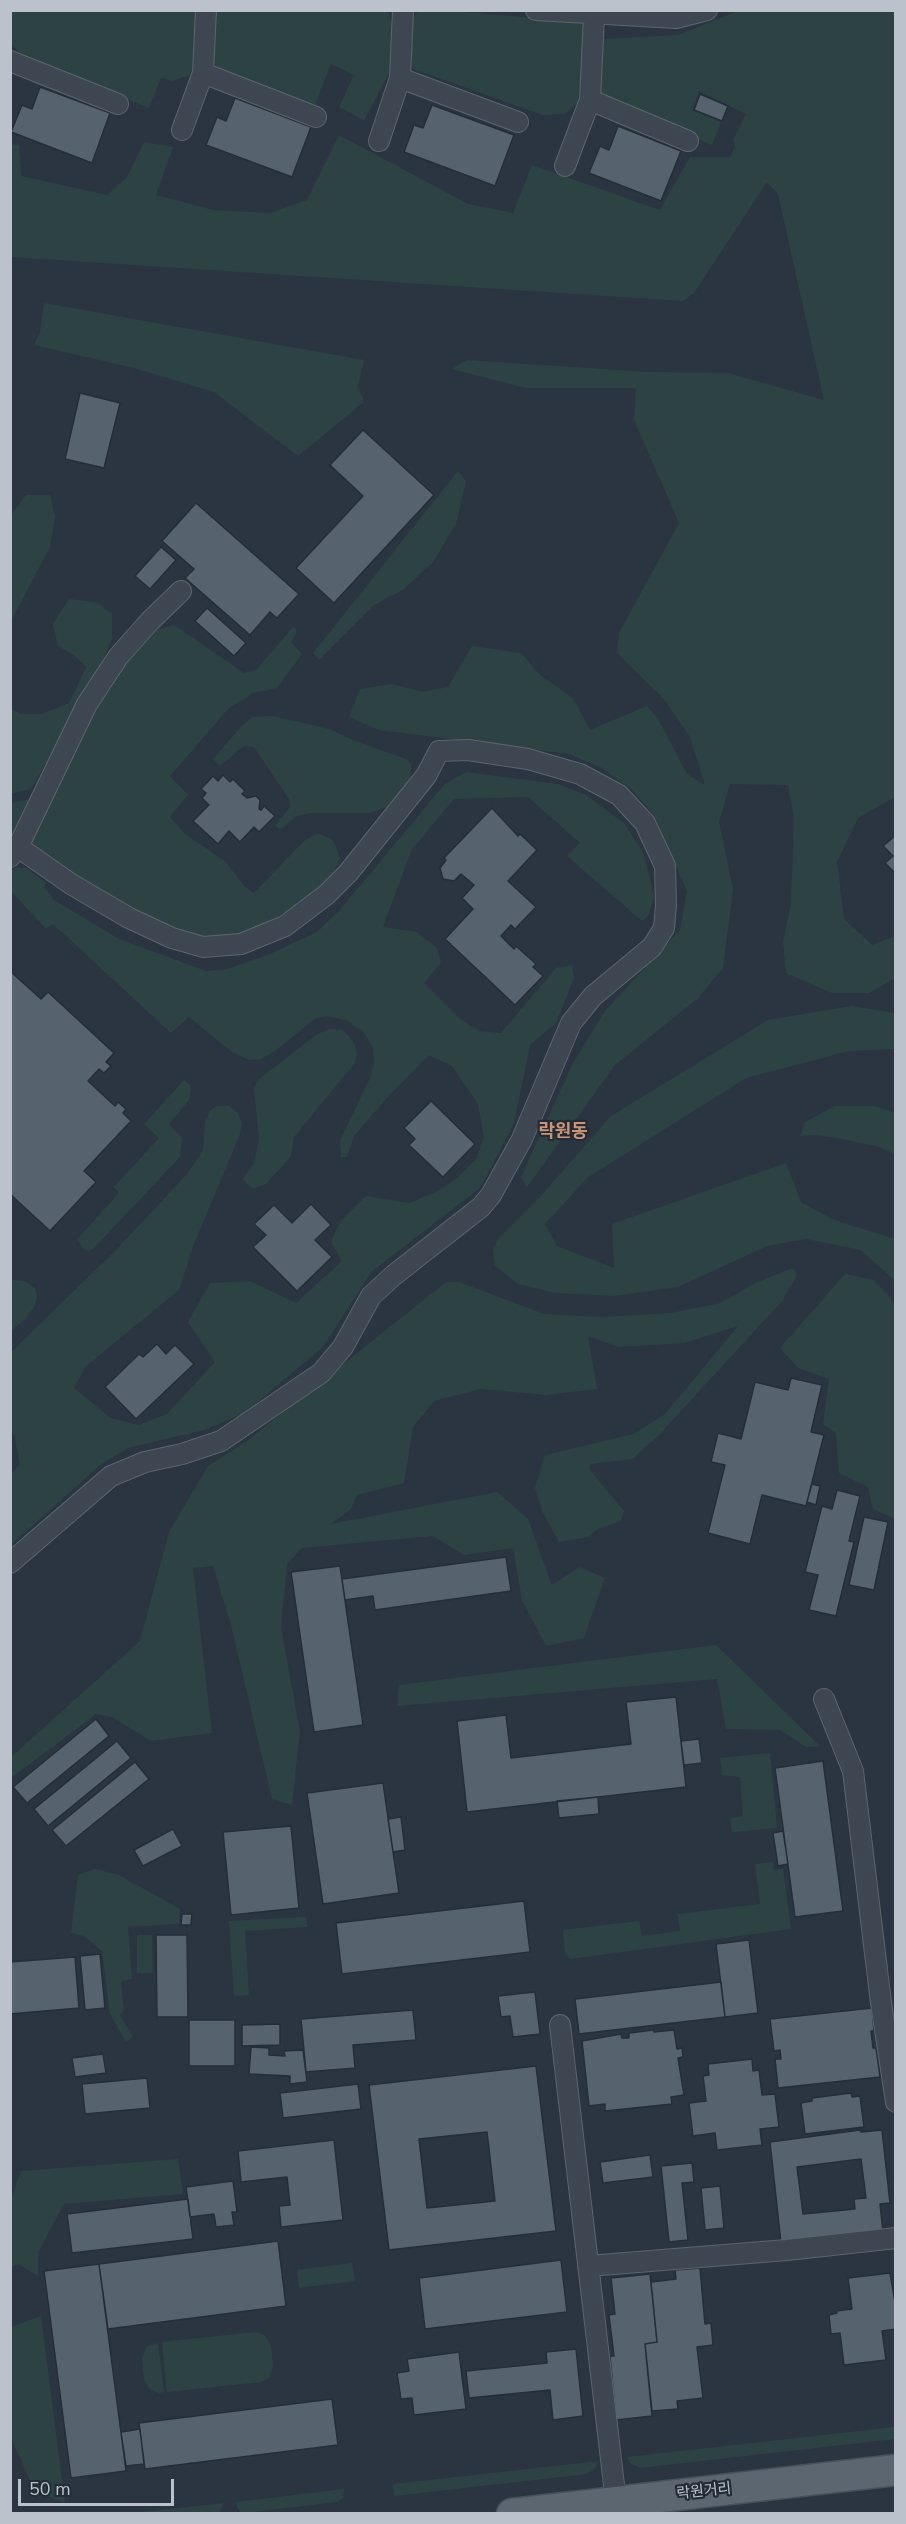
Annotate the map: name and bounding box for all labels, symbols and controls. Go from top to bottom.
district label: 락원동 [538,1122,588,1144]
scale bar [21,2467,177,2505]
text: 50 m [29,2477,71,2501]
street label: 락원거리 [676,2480,732,2504]

